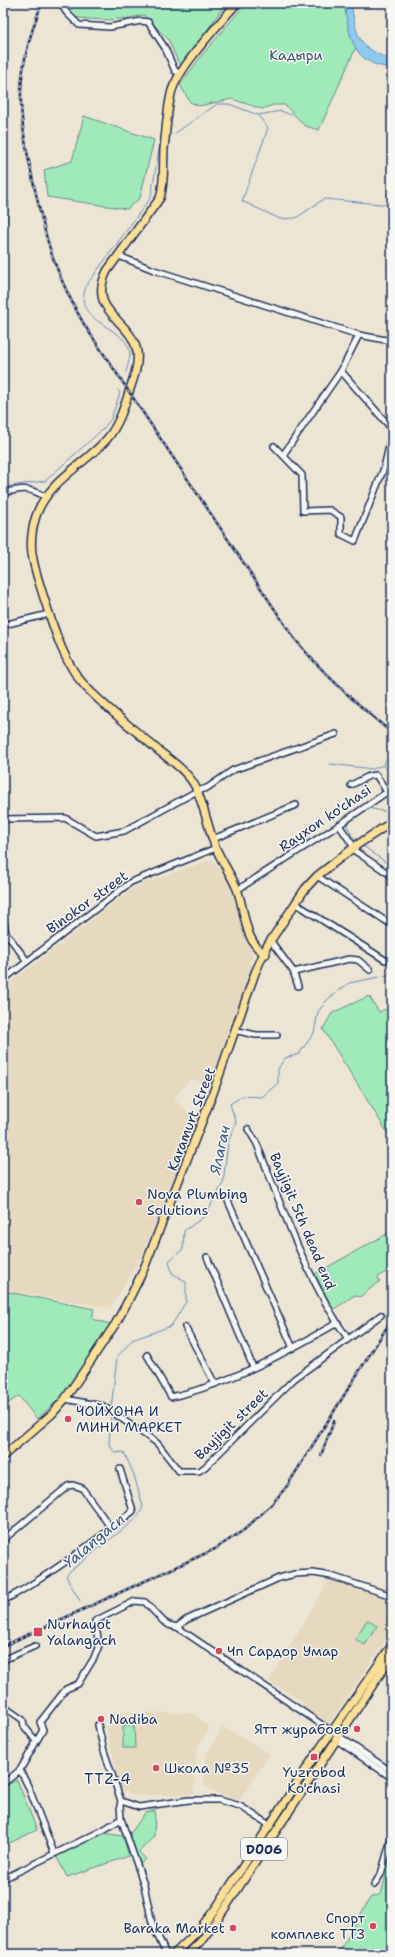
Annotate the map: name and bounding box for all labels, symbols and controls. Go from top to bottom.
park label: Кадыри [269,46,323,64]
street label: Rayxon ko'chasi [276,781,374,855]
street label: Binokor street [43,866,131,938]
street label: Karamurt Street [163,1065,219,1173]
water label: Ялагач [205,1124,235,1177]
street label: Bayjigit 5th dead end [266,1150,340,1292]
place label: Nova Plumbing Solutions [147,1185,248,1219]
marker: Nova Plumbing Solutions [134,1197,144,1207]
street label: Bayjigit street [190,1384,272,1464]
place label: ЧОЙХОНА И МИНИ МАРКЕТ [76,1402,182,1436]
marker: ЧОЙХОНА И МИНИ МАРКЕТ [63,1414,73,1424]
water label: Yalangacn [59,1509,129,1573]
place label: Nurhayot Yalangach [47,1615,117,1649]
marker: Nurhayot Yalangach [32,1626,44,1638]
place label: Чп Сардор Умар [227,1642,339,1660]
marker: Чп Сардор Умар [214,1646,224,1656]
place label: Nadiba [109,1710,158,1728]
marker: Nadiba [96,1714,106,1724]
place label: Ятт журабоев [254,1720,349,1738]
marker: Ятт журабоев [352,1724,362,1734]
marker: Yuzrobod Ko'chasi [309,1752,319,1762]
place label: Школа №35 [164,1759,249,1777]
marker: Школа №35 [151,1763,161,1773]
place label: Yuzrobod Ko'chasi [282,1763,346,1797]
district label: TTZ-4 [84,1769,132,1789]
road number: D006 [241,1838,287,1860]
place label: Спорт комплекс ТТЗ [271,1909,366,1943]
place label: Baraka Market [123,1919,225,1937]
marker: Спорт комплекс ТТЗ [368,1921,378,1931]
marker: Baraka Market [228,1923,238,1933]

